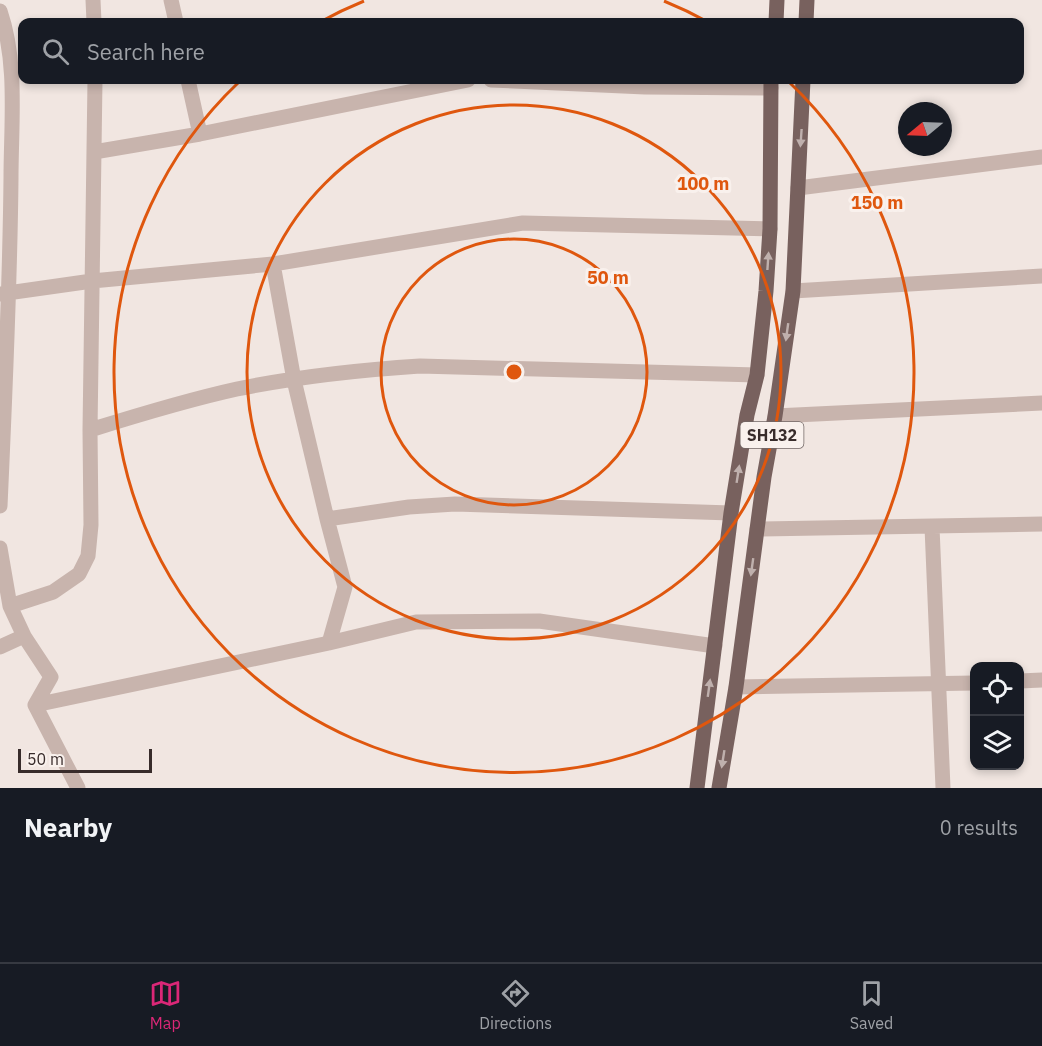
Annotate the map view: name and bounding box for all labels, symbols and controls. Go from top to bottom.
search box [18,18,1024,84]
icon: search [39,35,72,68]
text: Search here [87,37,205,66]
north arrow [898,102,952,156]
one-way arrow [796,128,806,147]
text: 100 m [677,172,729,195]
text: 150 m [851,191,903,214]
one-way arrow [763,251,773,270]
text: 50 m [587,266,629,289]
one-way arrow [782,323,791,342]
centre of rings [504,362,524,382]
road number: SH132 [740,422,804,448]
one-way arrow [733,464,742,483]
one-way arrow [747,557,756,576]
map controls [970,662,1024,770]
button: locate [970,662,1024,716]
one-way arrow [704,679,713,698]
button: layers [970,716,1024,770]
scale bar [18,746,152,774]
text: 50 m [27,749,64,769]
one-way arrow [719,750,728,769]
text: Nearby [24,810,112,844]
text: 0 results [940,814,1018,841]
tab: Map [149,977,182,1033]
tab: Directions [479,977,552,1033]
tab: Saved [850,977,893,1033]

